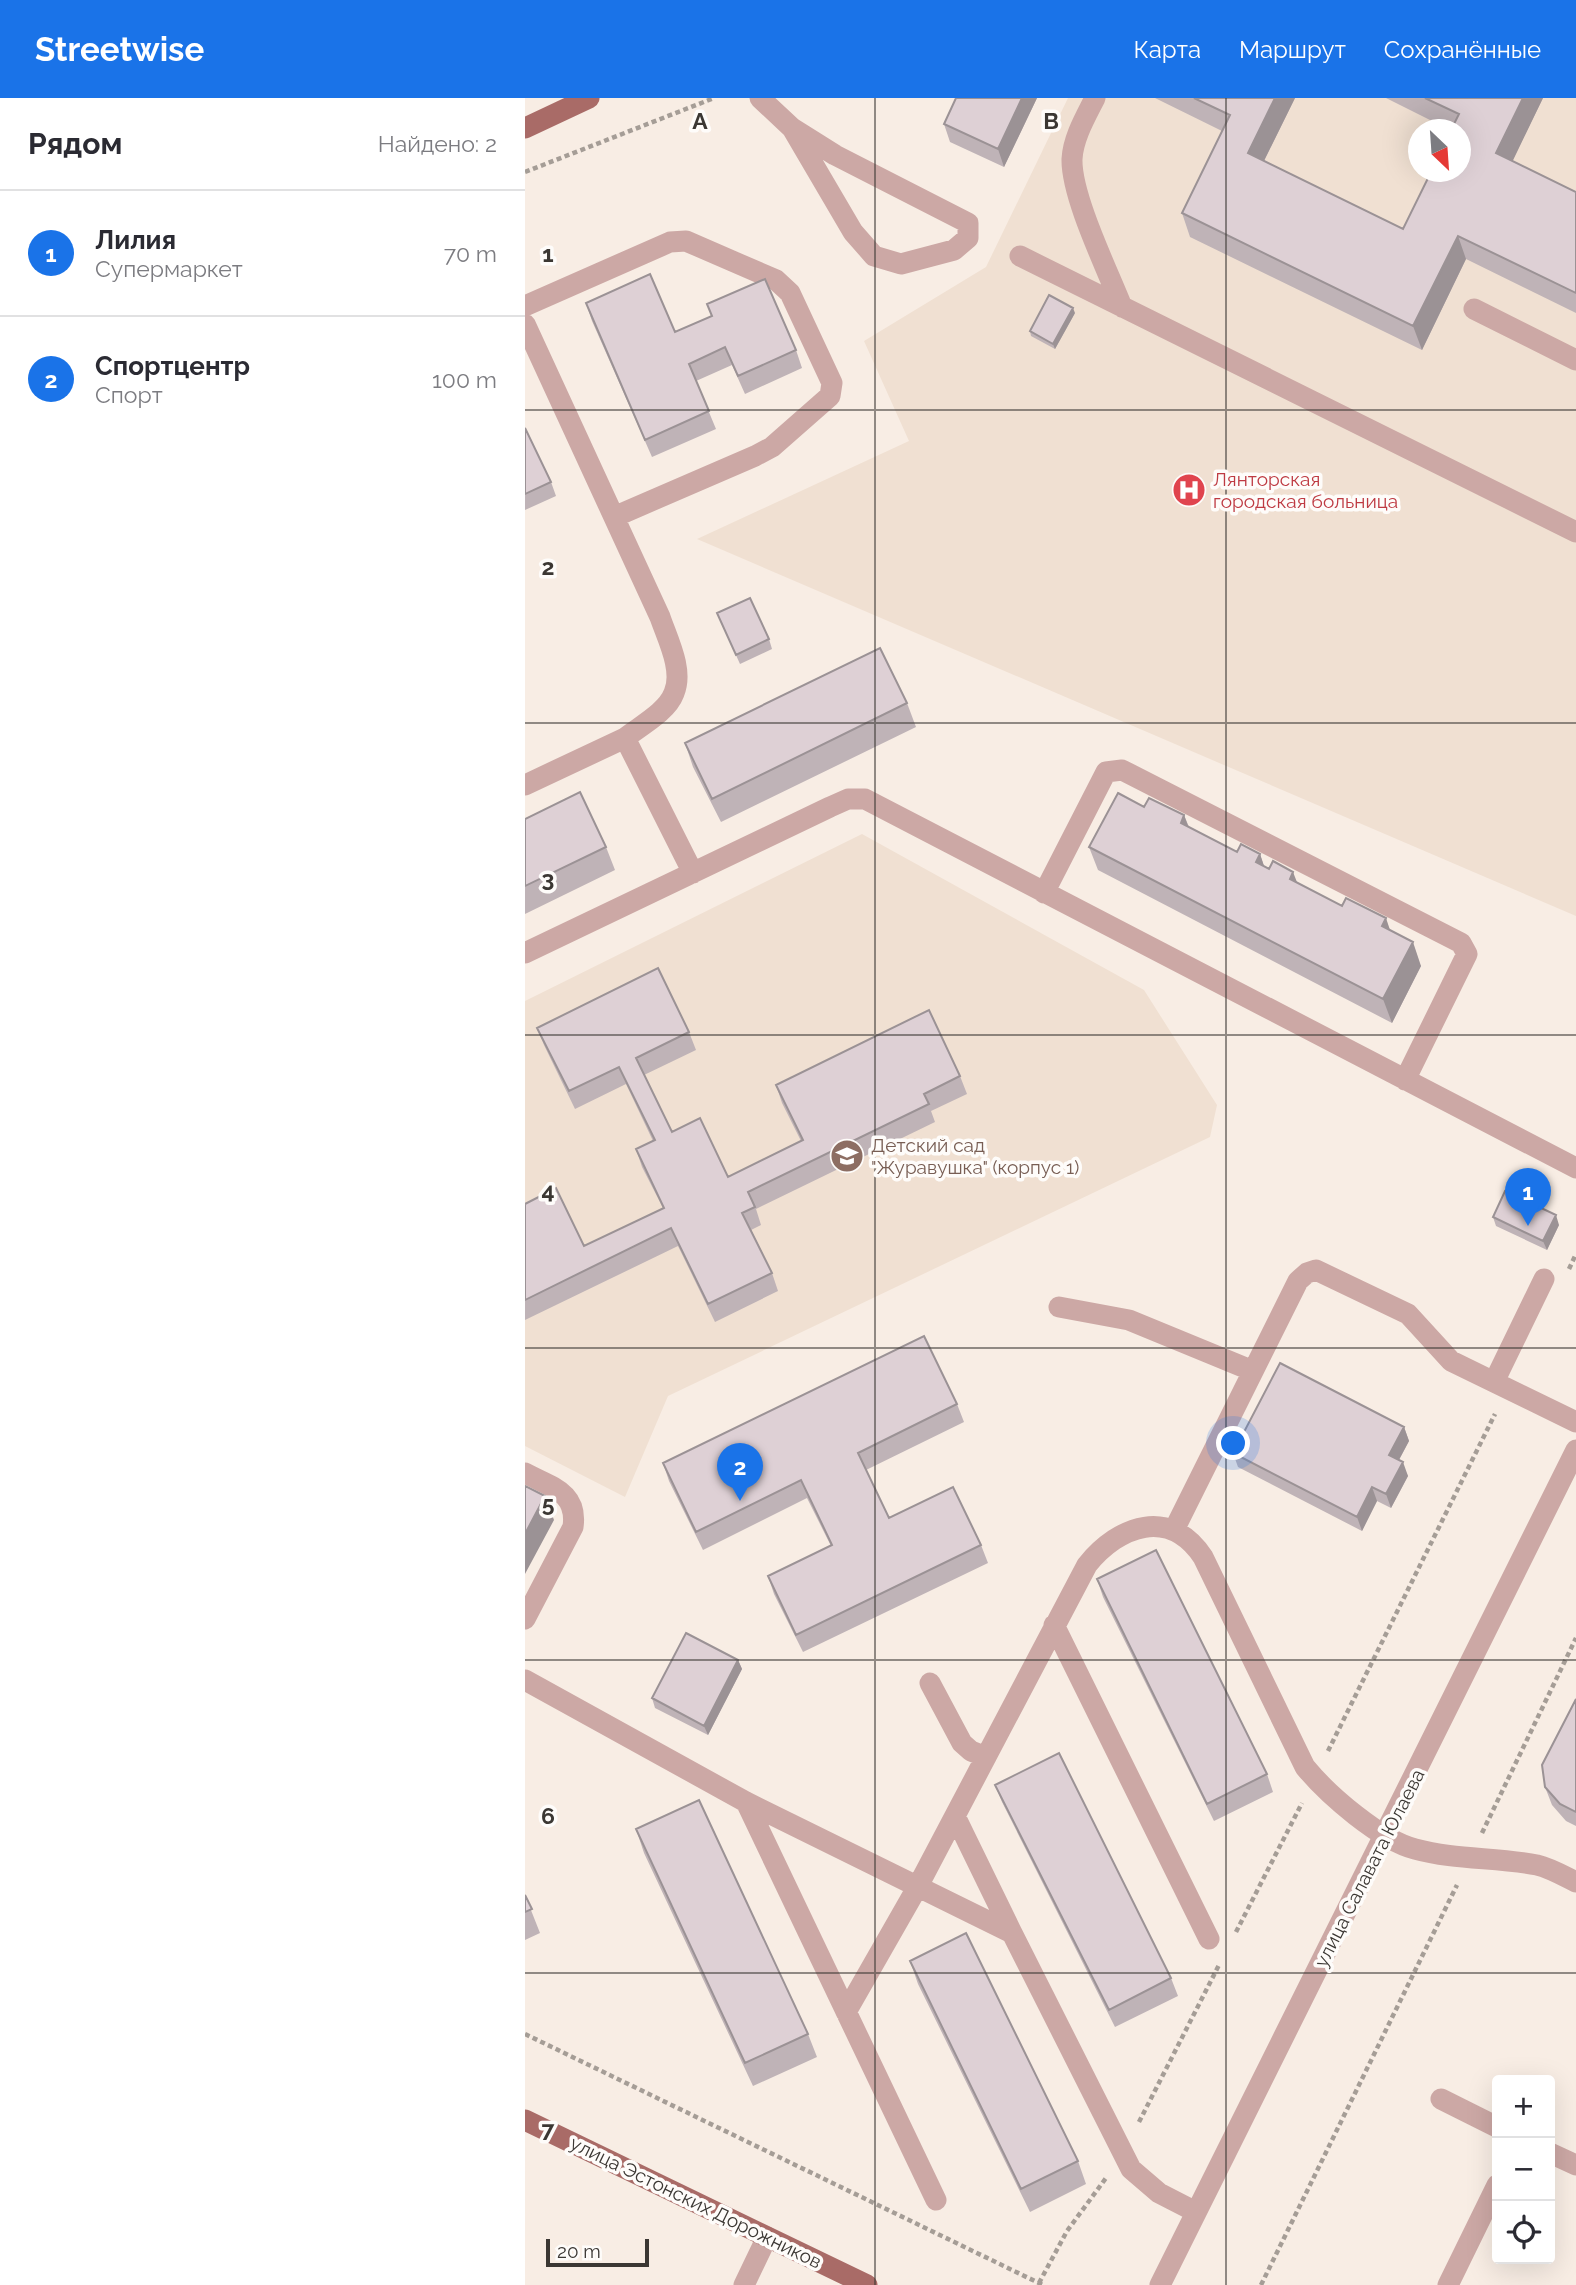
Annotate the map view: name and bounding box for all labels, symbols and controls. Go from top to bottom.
text: Streetwise [35,30,204,69]
text: Карта [1133,35,1201,64]
text: Маршрут [1239,35,1346,64]
text: Сохранённые [1384,35,1541,64]
text: A [692,107,708,134]
text: B [1043,107,1059,134]
north arrow [1408,119,1471,182]
text: Рядом [28,126,122,161]
text: Найдено: 2 [378,130,497,157]
text: Лилия [95,225,176,255]
text: 1 [45,240,57,267]
text: 70 m [444,240,497,267]
text: 1 [542,240,554,267]
text: Супермаркет [95,255,243,282]
text: Спортцентр [95,351,250,381]
text: 2 [45,366,57,393]
text: 100 m [432,366,497,393]
text: Спорт [95,381,163,408]
place label: Лянторская городская больница [1213,468,1398,512]
hospital icon: Лянторская городская больница [1170,471,1208,509]
text: 2 [542,553,554,580]
text: 3 [542,865,554,892]
place label: Детский сад "Журавушка" (корпус 1) [871,1134,1079,1178]
school or university icon: Детский сад "Журавушка" (корпус 1) [828,1137,866,1175]
pin: 1 [1505,1168,1551,1226]
text: 4 [541,1177,555,1204]
your location [1216,1426,1250,1460]
pin: 2 [717,1443,763,1501]
text: 5 [542,1490,555,1517]
street label: улица Салавата Юлаева [1309,1765,1429,1971]
text: 6 [541,1802,555,1829]
map controls [1492,2075,1555,2264]
button: + [1492,2075,1555,2138]
text: 7 [542,2115,555,2142]
street label: улица Эстонских Дорожников [567,2131,825,2273]
button: − [1492,2138,1555,2201]
button: locate [1492,2201,1555,2264]
scale bar [546,2236,649,2268]
text: 20 m [557,2240,601,2262]

